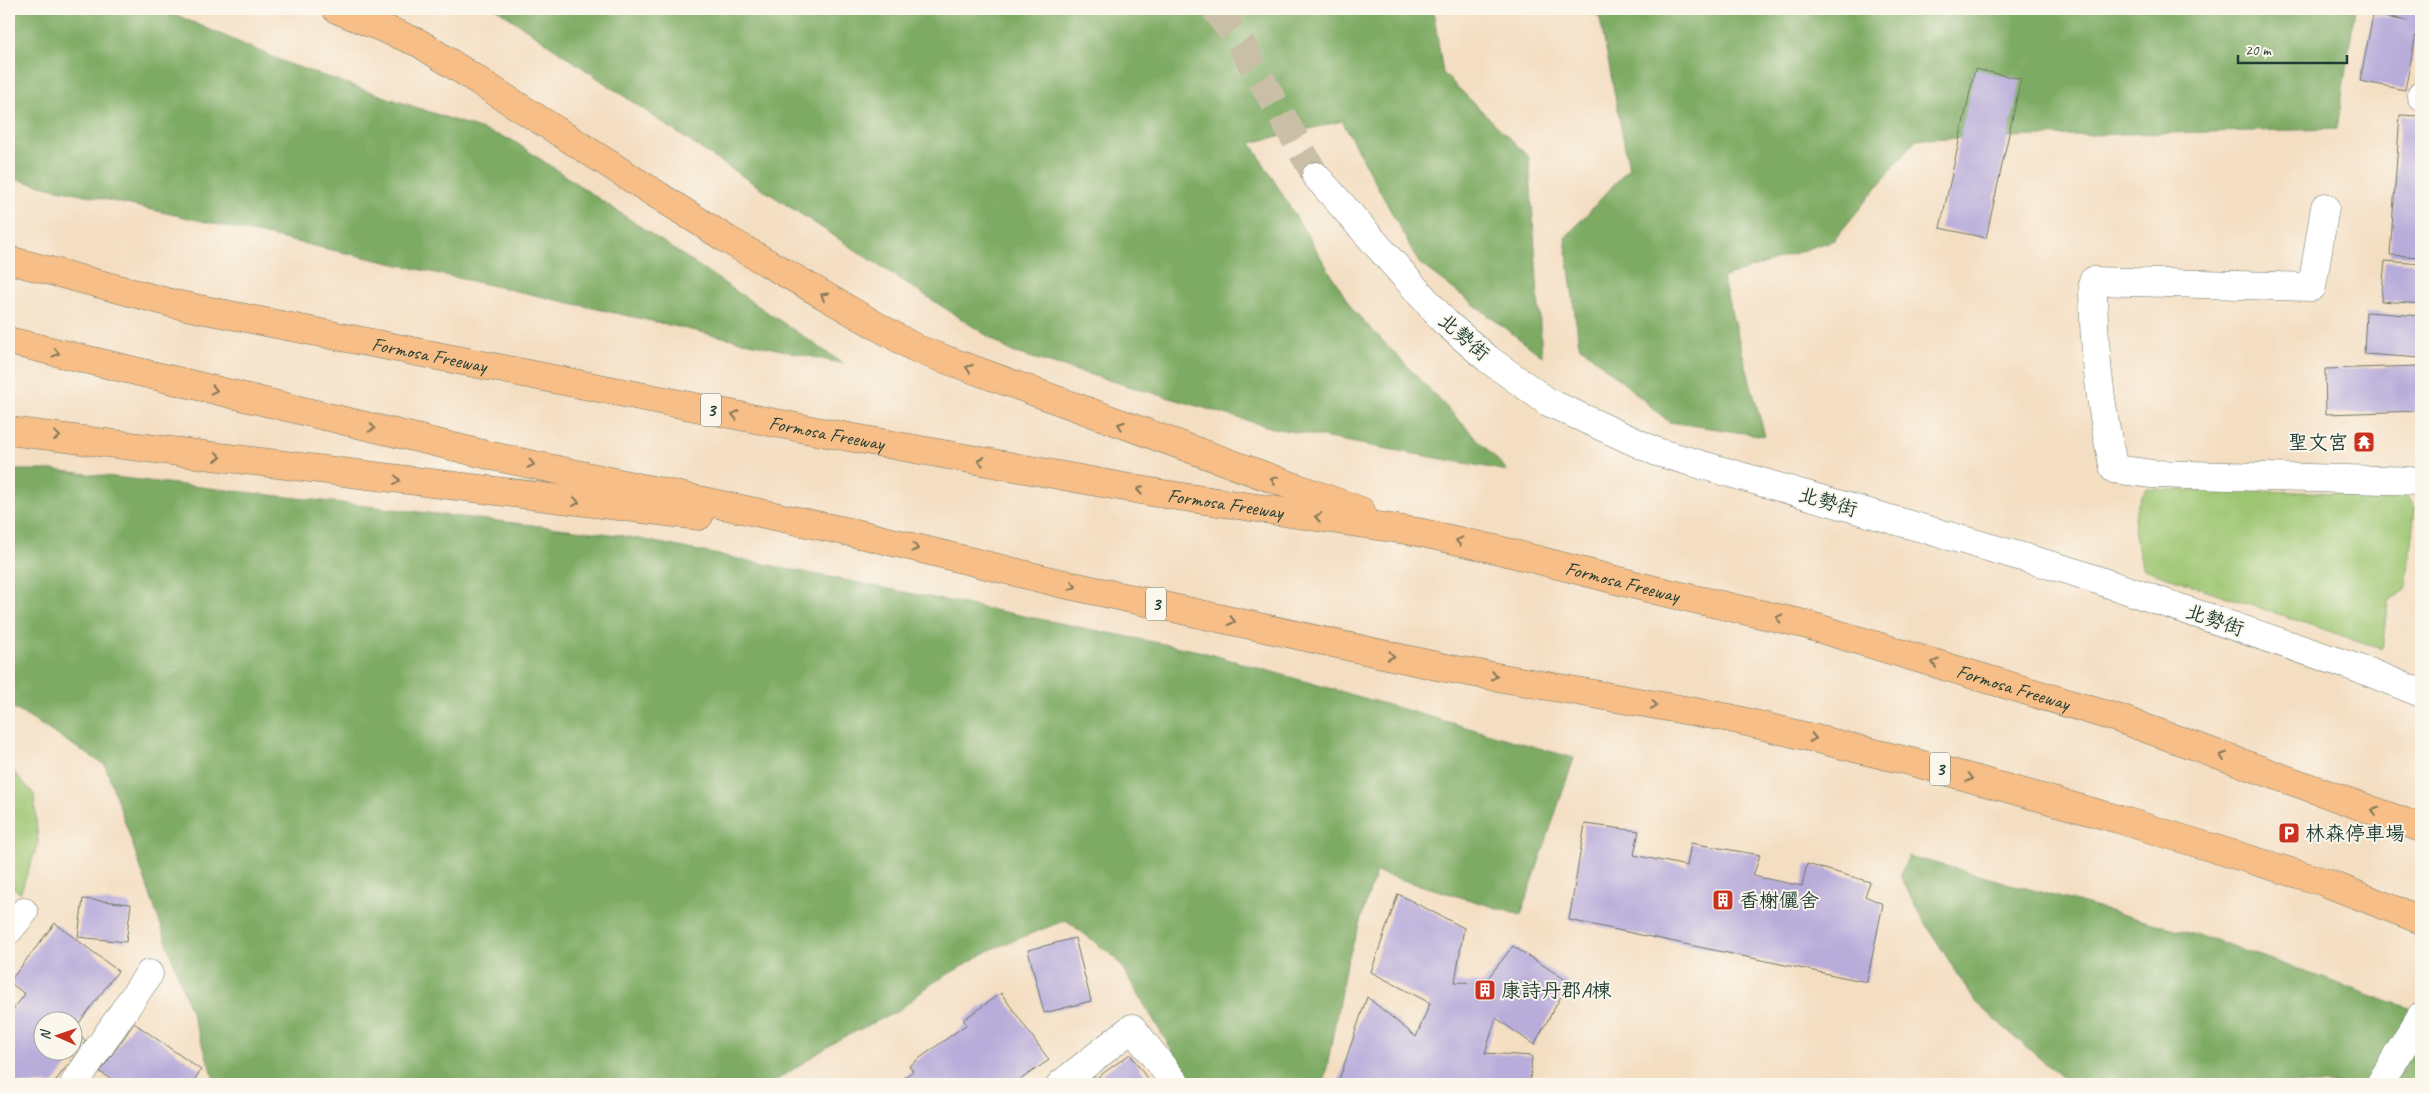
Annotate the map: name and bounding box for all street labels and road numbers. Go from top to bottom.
street label: 北勢街 [1433,308,1495,366]
street label: Formosa Freeway [370,331,491,378]
road number: 3 [701,394,721,426]
street label: Formosa Freeway [767,410,888,456]
street label: Formosa Freeway [1166,482,1287,525]
street label: 北勢街 [1796,482,1860,522]
street label: Formosa Freeway [1563,555,1684,608]
road number: 3 [1146,588,1166,620]
street label: 北勢街 [2183,598,2247,642]
street label: Formosa Freeway [1954,658,2075,716]
road number: 3 [1930,752,1950,786]

